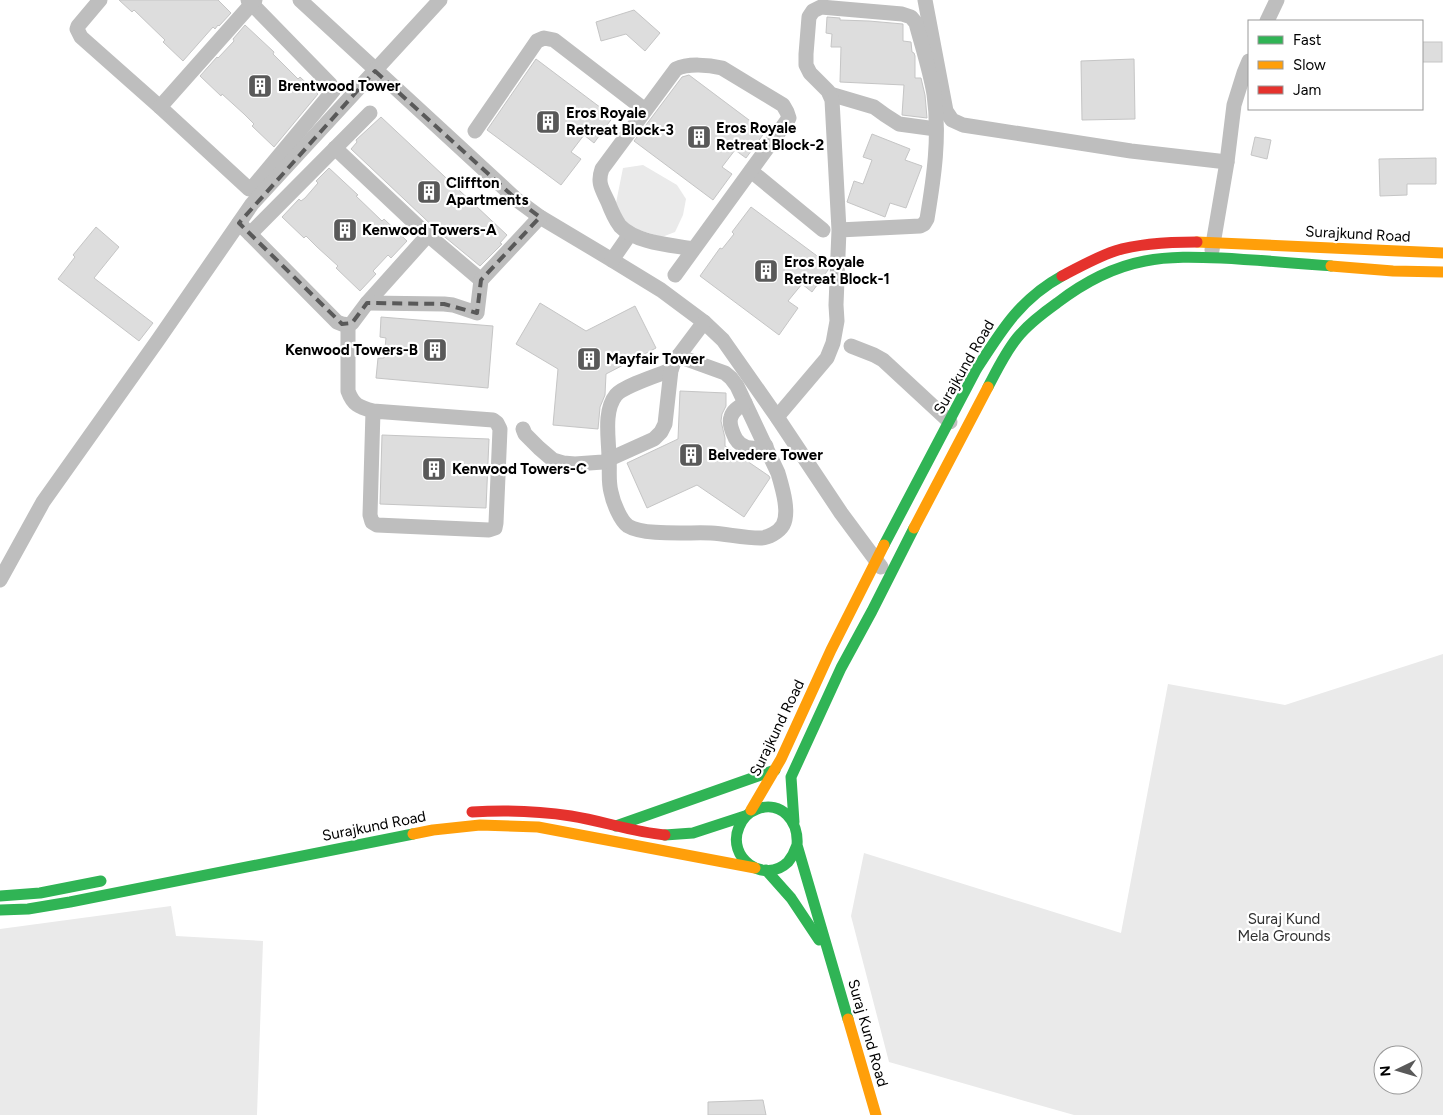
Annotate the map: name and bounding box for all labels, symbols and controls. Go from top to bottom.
legend [1248,20,1423,110]
text: Fast [1293,31,1322,49]
text: Slow [1293,56,1326,74]
building icon: Brentwood Tower [247,73,273,99]
place label: Brentwood Tower [278,77,401,95]
text: Jam [1293,81,1321,99]
place label: Eros Royale Retreat Block-3 [566,104,674,139]
building icon: Eros Royale Retreat Block-3 [535,109,561,135]
place label: Eros Royale Retreat Block-2 [716,119,825,154]
building icon: Eros Royale Retreat Block-2 [686,124,712,150]
place label: Cliffton Apartments [446,174,528,209]
building icon: Cliffton Apartments [416,179,442,205]
building icon: Kenwood Towers-A [332,217,358,243]
place label: Kenwood Towers-A [362,221,497,239]
street label: Surajkund Road [1305,222,1411,246]
place label: Eros Royale Retreat Block-1 [784,253,890,288]
building icon: Eros Royale Retreat Block-1 [753,258,779,284]
street label: Surajkund Road [930,317,998,417]
building icon: Kenwood Towers-B [422,337,448,363]
place label: Kenwood Towers-B [285,341,418,359]
building icon: Mayfair Tower [576,346,602,372]
place label: Mayfair Tower [606,350,705,368]
building icon: Belvedere Tower [678,442,704,468]
place label: Belvedere Tower [708,446,823,464]
building icon: Kenwood Towers-C [421,456,447,482]
place label: Kenwood Towers-C [452,460,587,478]
street label: Surajkund Road [746,677,808,779]
street label: Surajkund Road [321,807,427,845]
park label: Suraj Kund Mela Grounds [1237,910,1331,945]
street label: Suraj Kund Road [844,977,892,1089]
north arrow [1373,1045,1423,1095]
text: N [1377,1065,1394,1077]

